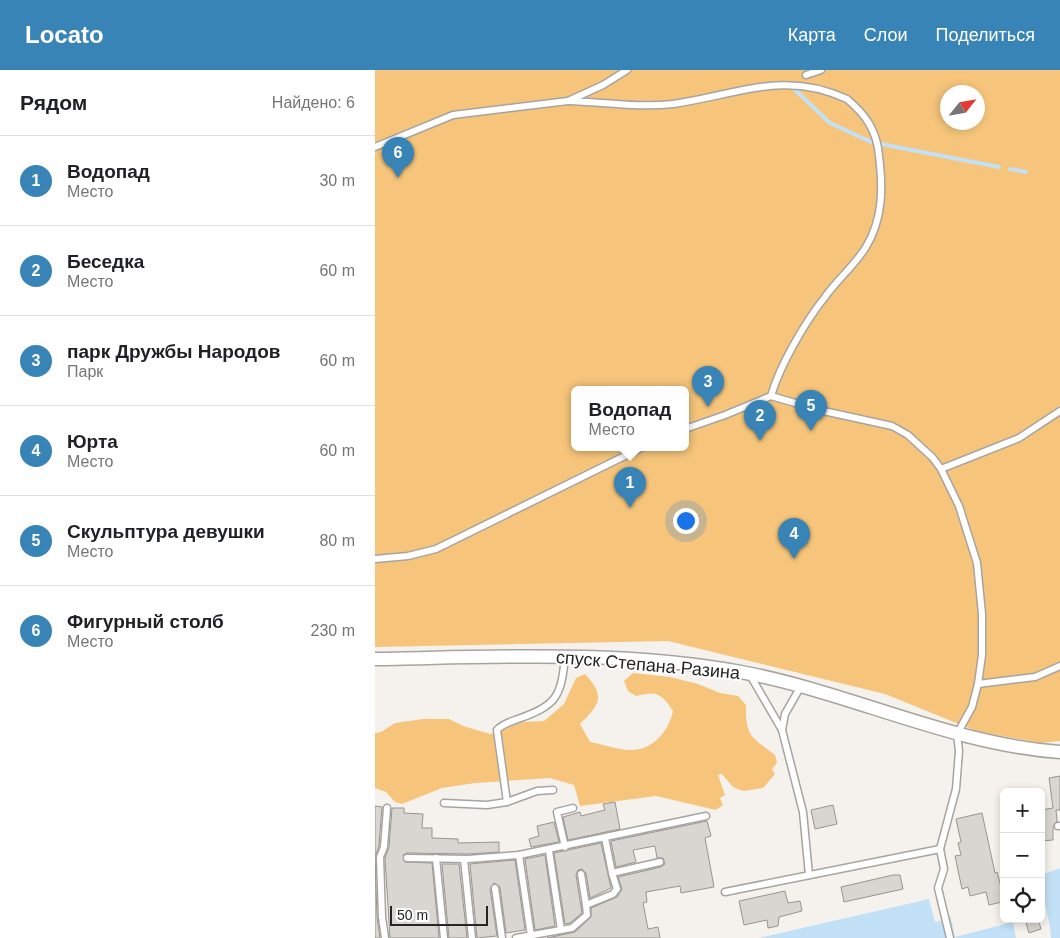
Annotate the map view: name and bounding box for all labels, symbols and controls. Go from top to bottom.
text: Locato [25,21,104,48]
text: Карта [788,25,836,45]
text: Слои [864,25,908,45]
text: Поделиться [936,25,1035,45]
north arrow [940,85,985,130]
text: Рядом [20,91,87,114]
text: Найдено: 6 [272,94,355,111]
pin: 6 [382,137,414,178]
text: Водопад [67,161,150,182]
text: 1 [32,172,40,189]
text: 30 m [319,172,355,189]
text: Место [67,183,113,200]
text: Беседка [67,251,144,272]
text: 2 [32,262,40,279]
text: 60 m [319,262,355,279]
text: Место [67,273,113,290]
text: парк Дружбы Народов [67,341,280,362]
text: 3 [32,352,40,369]
text: 60 m [319,352,355,369]
text: Парк [67,363,103,380]
pin: 3 [692,366,724,407]
popup [571,386,689,451]
pin: 5 [795,390,827,431]
text: Водопад [589,399,671,420]
pin: 2 [744,400,776,441]
text: Место [589,421,635,438]
text: Юрта [67,431,118,452]
text: 4 [32,442,40,459]
text: 60 m [319,442,355,459]
text: Место [67,453,113,470]
pin: 1 [614,467,646,508]
your location [673,508,699,534]
pin: 4 [778,518,810,559]
text: Скульптура девушки [67,521,265,542]
text: 5 [32,532,40,549]
text: 80 m [319,532,355,549]
text: Место [67,543,113,560]
text: Фигурный столб [67,611,224,632]
text: 6 [32,622,40,639]
text: 230 m [311,622,355,639]
text: Место [67,633,113,650]
street label: спуск Степана Разина [555,647,742,683]
map controls [1000,788,1045,923]
button: + [1000,788,1045,833]
button: − [1000,833,1045,878]
button: locate [1000,878,1045,923]
scale bar [390,903,487,926]
text: 50 m [397,907,428,923]

